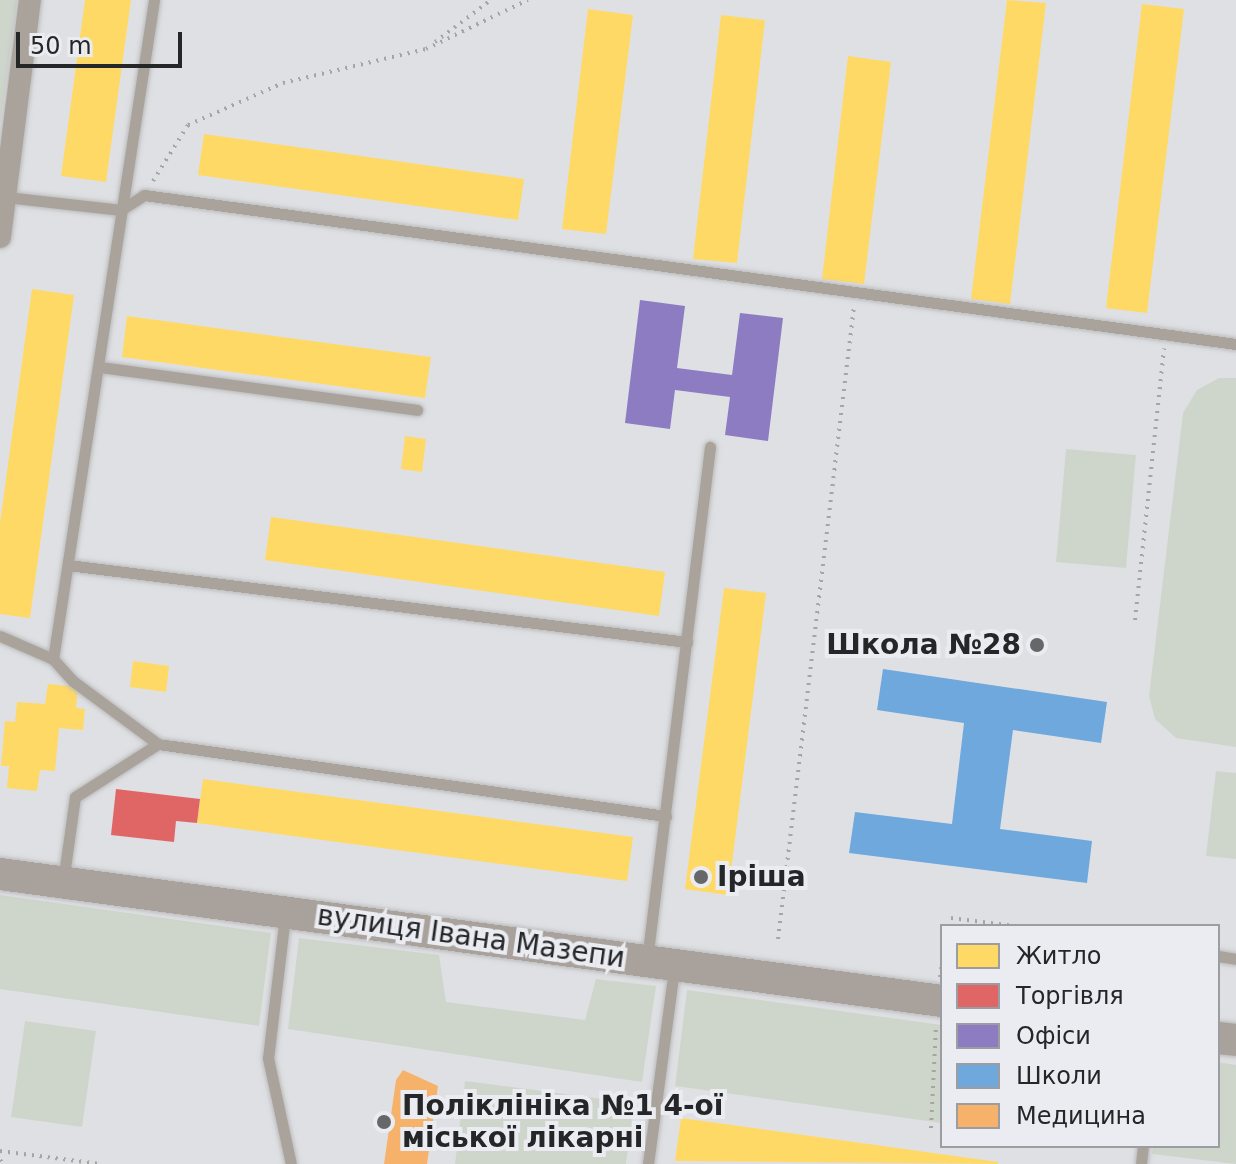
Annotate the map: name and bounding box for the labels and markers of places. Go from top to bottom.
place label: Школа №28 [826,628,1021,662]
marker: Школа №28 [1028,636,1046,654]
place label: Іріша [717,860,806,894]
marker: Іріша [692,868,710,886]
place label: Поліклініка №1 4-ої міської лікарні [402,1089,723,1155]
marker: Поліклініка №1 4-ої міської лікарні [373,1111,395,1133]

